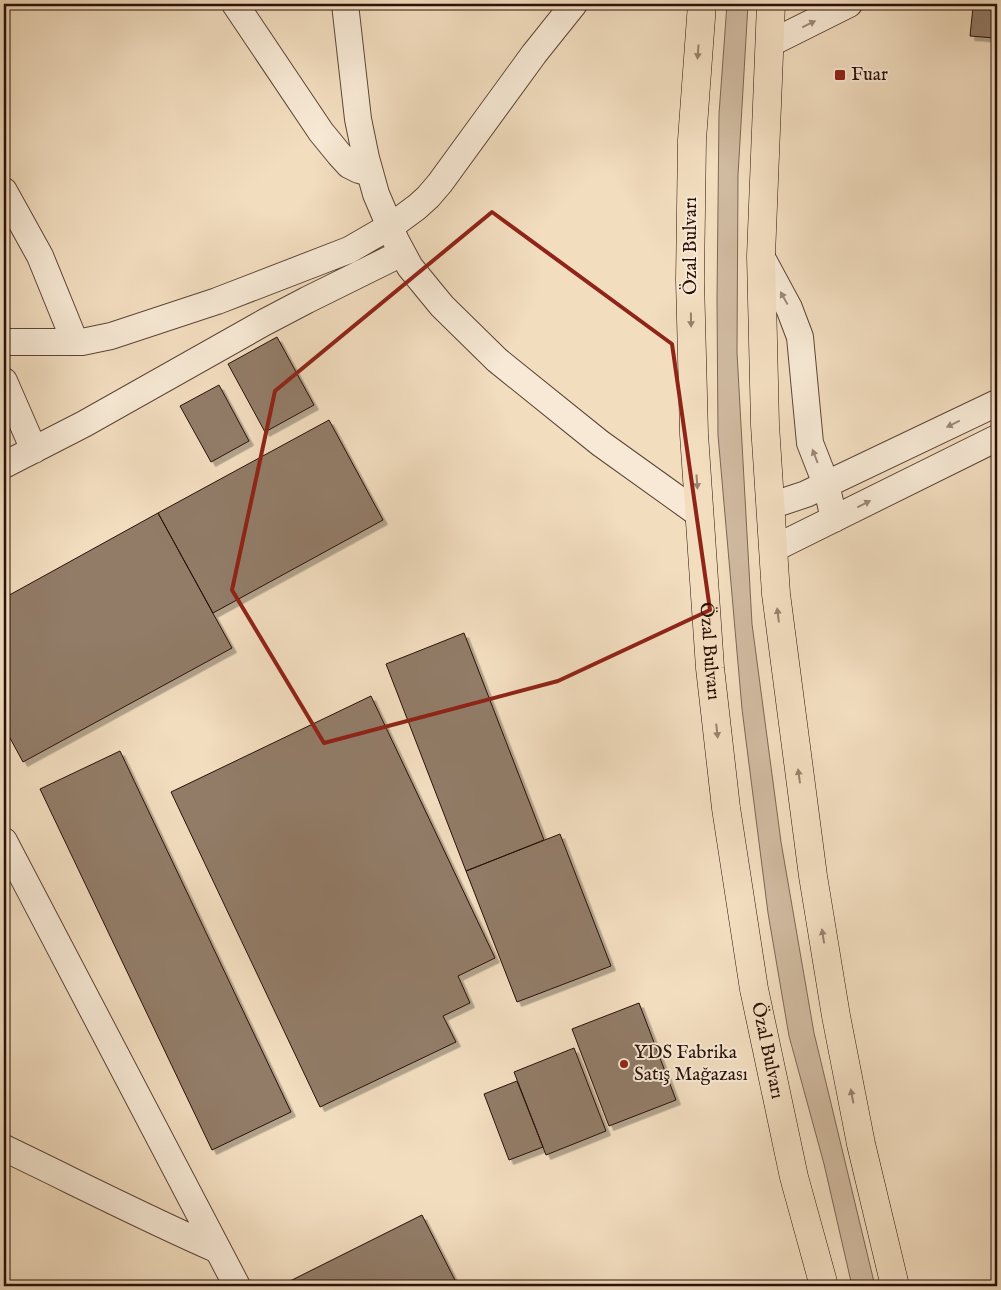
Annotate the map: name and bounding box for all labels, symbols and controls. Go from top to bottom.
one-way arrow [802,20,816,28]
one-way arrow [694,45,702,61]
place label: Fuar [851,63,888,87]
marker: Fuar [833,68,847,82]
street label: Özal Bulvarı [679,197,703,295]
one-way arrow [780,291,788,305]
one-way arrow [687,312,695,328]
one-way arrow [946,420,960,428]
one-way arrow [811,448,819,463]
one-way arrow [693,474,701,490]
one-way arrow [857,500,871,508]
street label: Özal Bulvarı [694,601,726,701]
one-way arrow [774,606,782,622]
one-way arrow [713,723,721,739]
one-way arrow [795,767,803,783]
one-way arrow [819,928,827,944]
street label: Özal Bulvarı [745,1000,789,1101]
place label: YDS Fabrika Satış Mağazası [634,1041,748,1087]
marker: YDS Fabrika Satış Mağazası [618,1058,630,1070]
one-way arrow [848,1089,856,1104]

